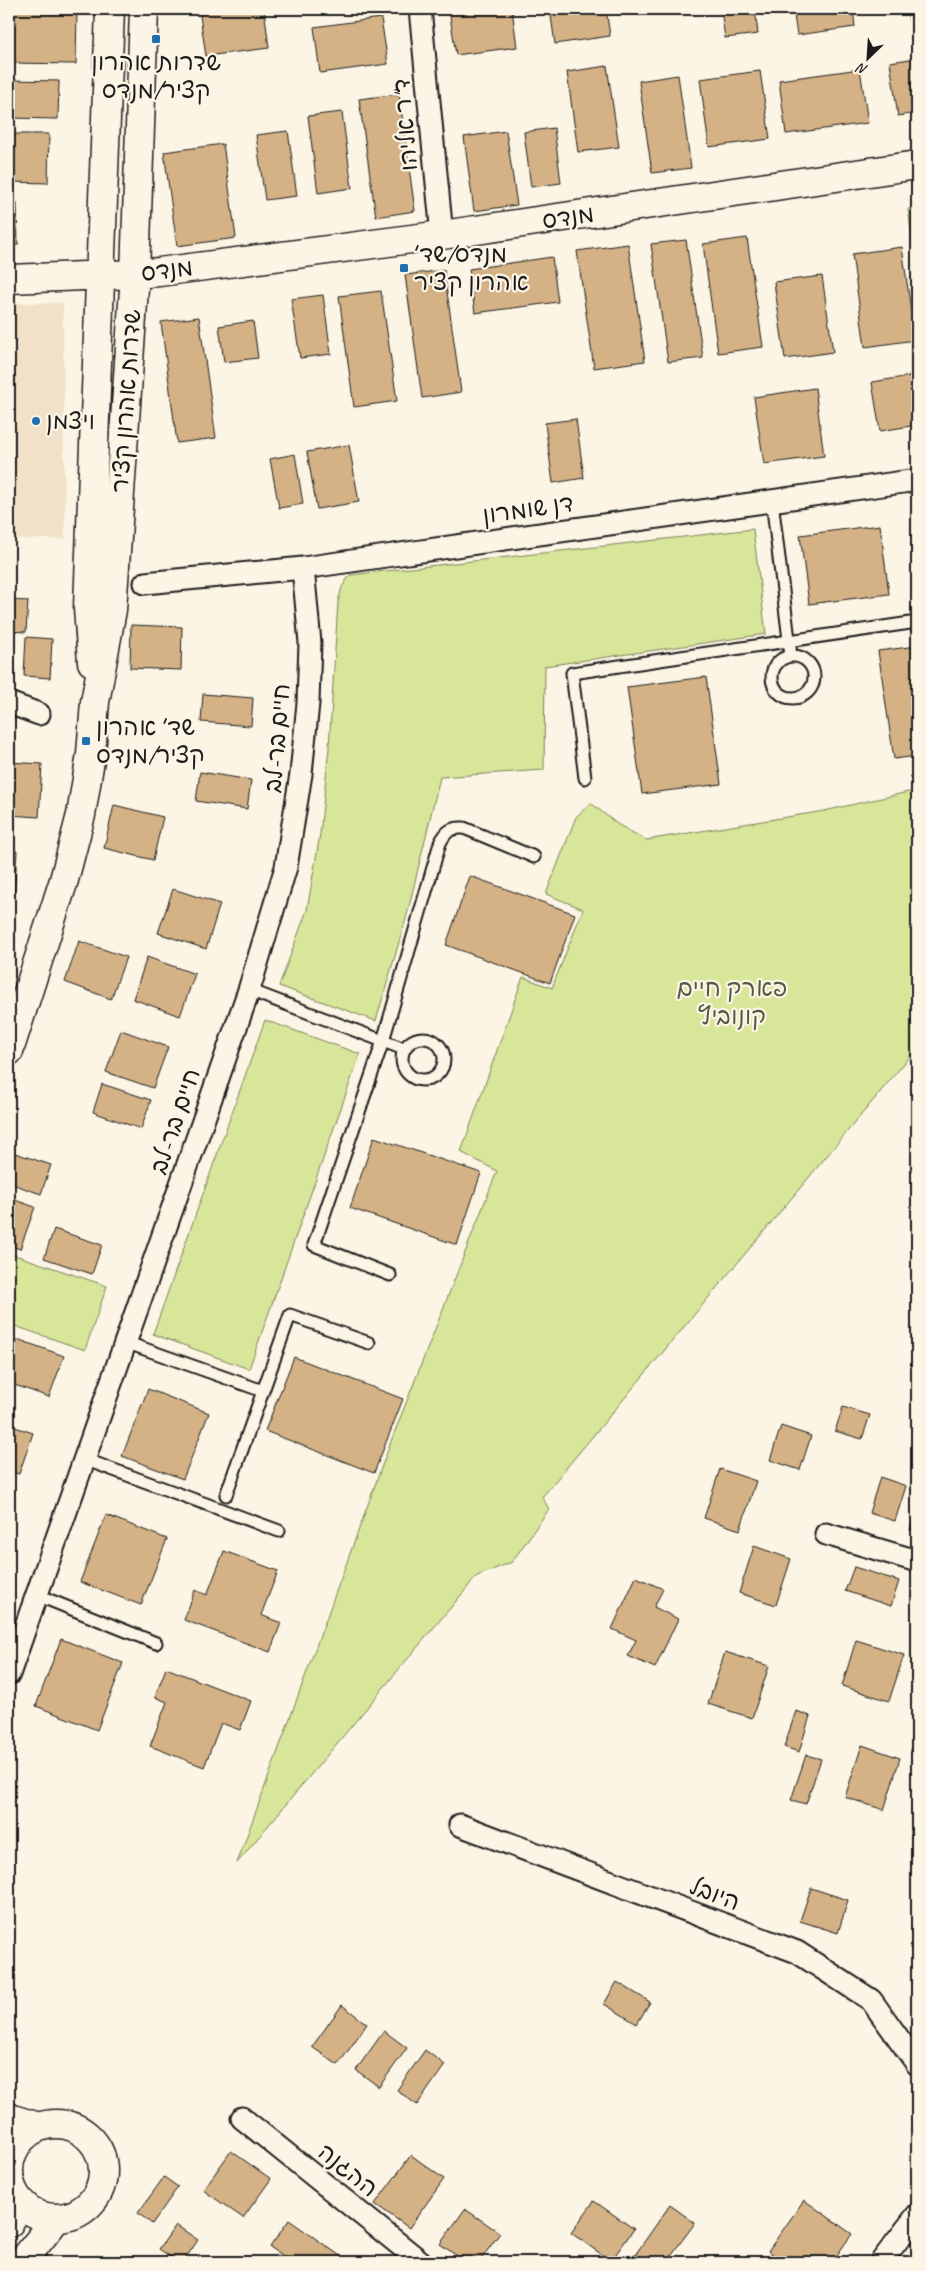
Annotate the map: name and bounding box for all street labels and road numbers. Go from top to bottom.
street label: ד"ר אליהו [386,78,424,172]
street label: מנדס [540,199,596,235]
street label: מנדס [139,252,195,288]
street label: שדרות אהרון קציר [105,308,147,494]
street label: דן שומרון [481,488,575,530]
street label: חיים בר-לב [257,682,297,794]
street label: חיים בר-לב [143,1064,207,1178]
street label: היובל [686,1871,744,1917]
street label: ההגנה [312,2137,384,2203]

